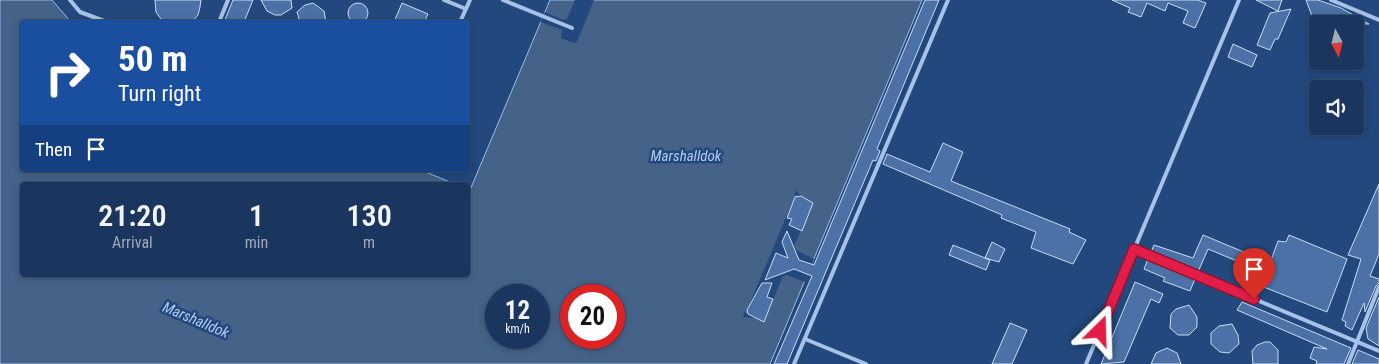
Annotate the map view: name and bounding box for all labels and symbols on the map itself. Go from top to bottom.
north arrow [1309,15,1364,70]
water label: Marshalldok [651,147,722,165]
pin [1233,248,1275,299]
speed limit sign: 20 [560,284,625,349]
water label: Marshalldok [160,298,233,342]
position arrow [1073,304,1125,356]

